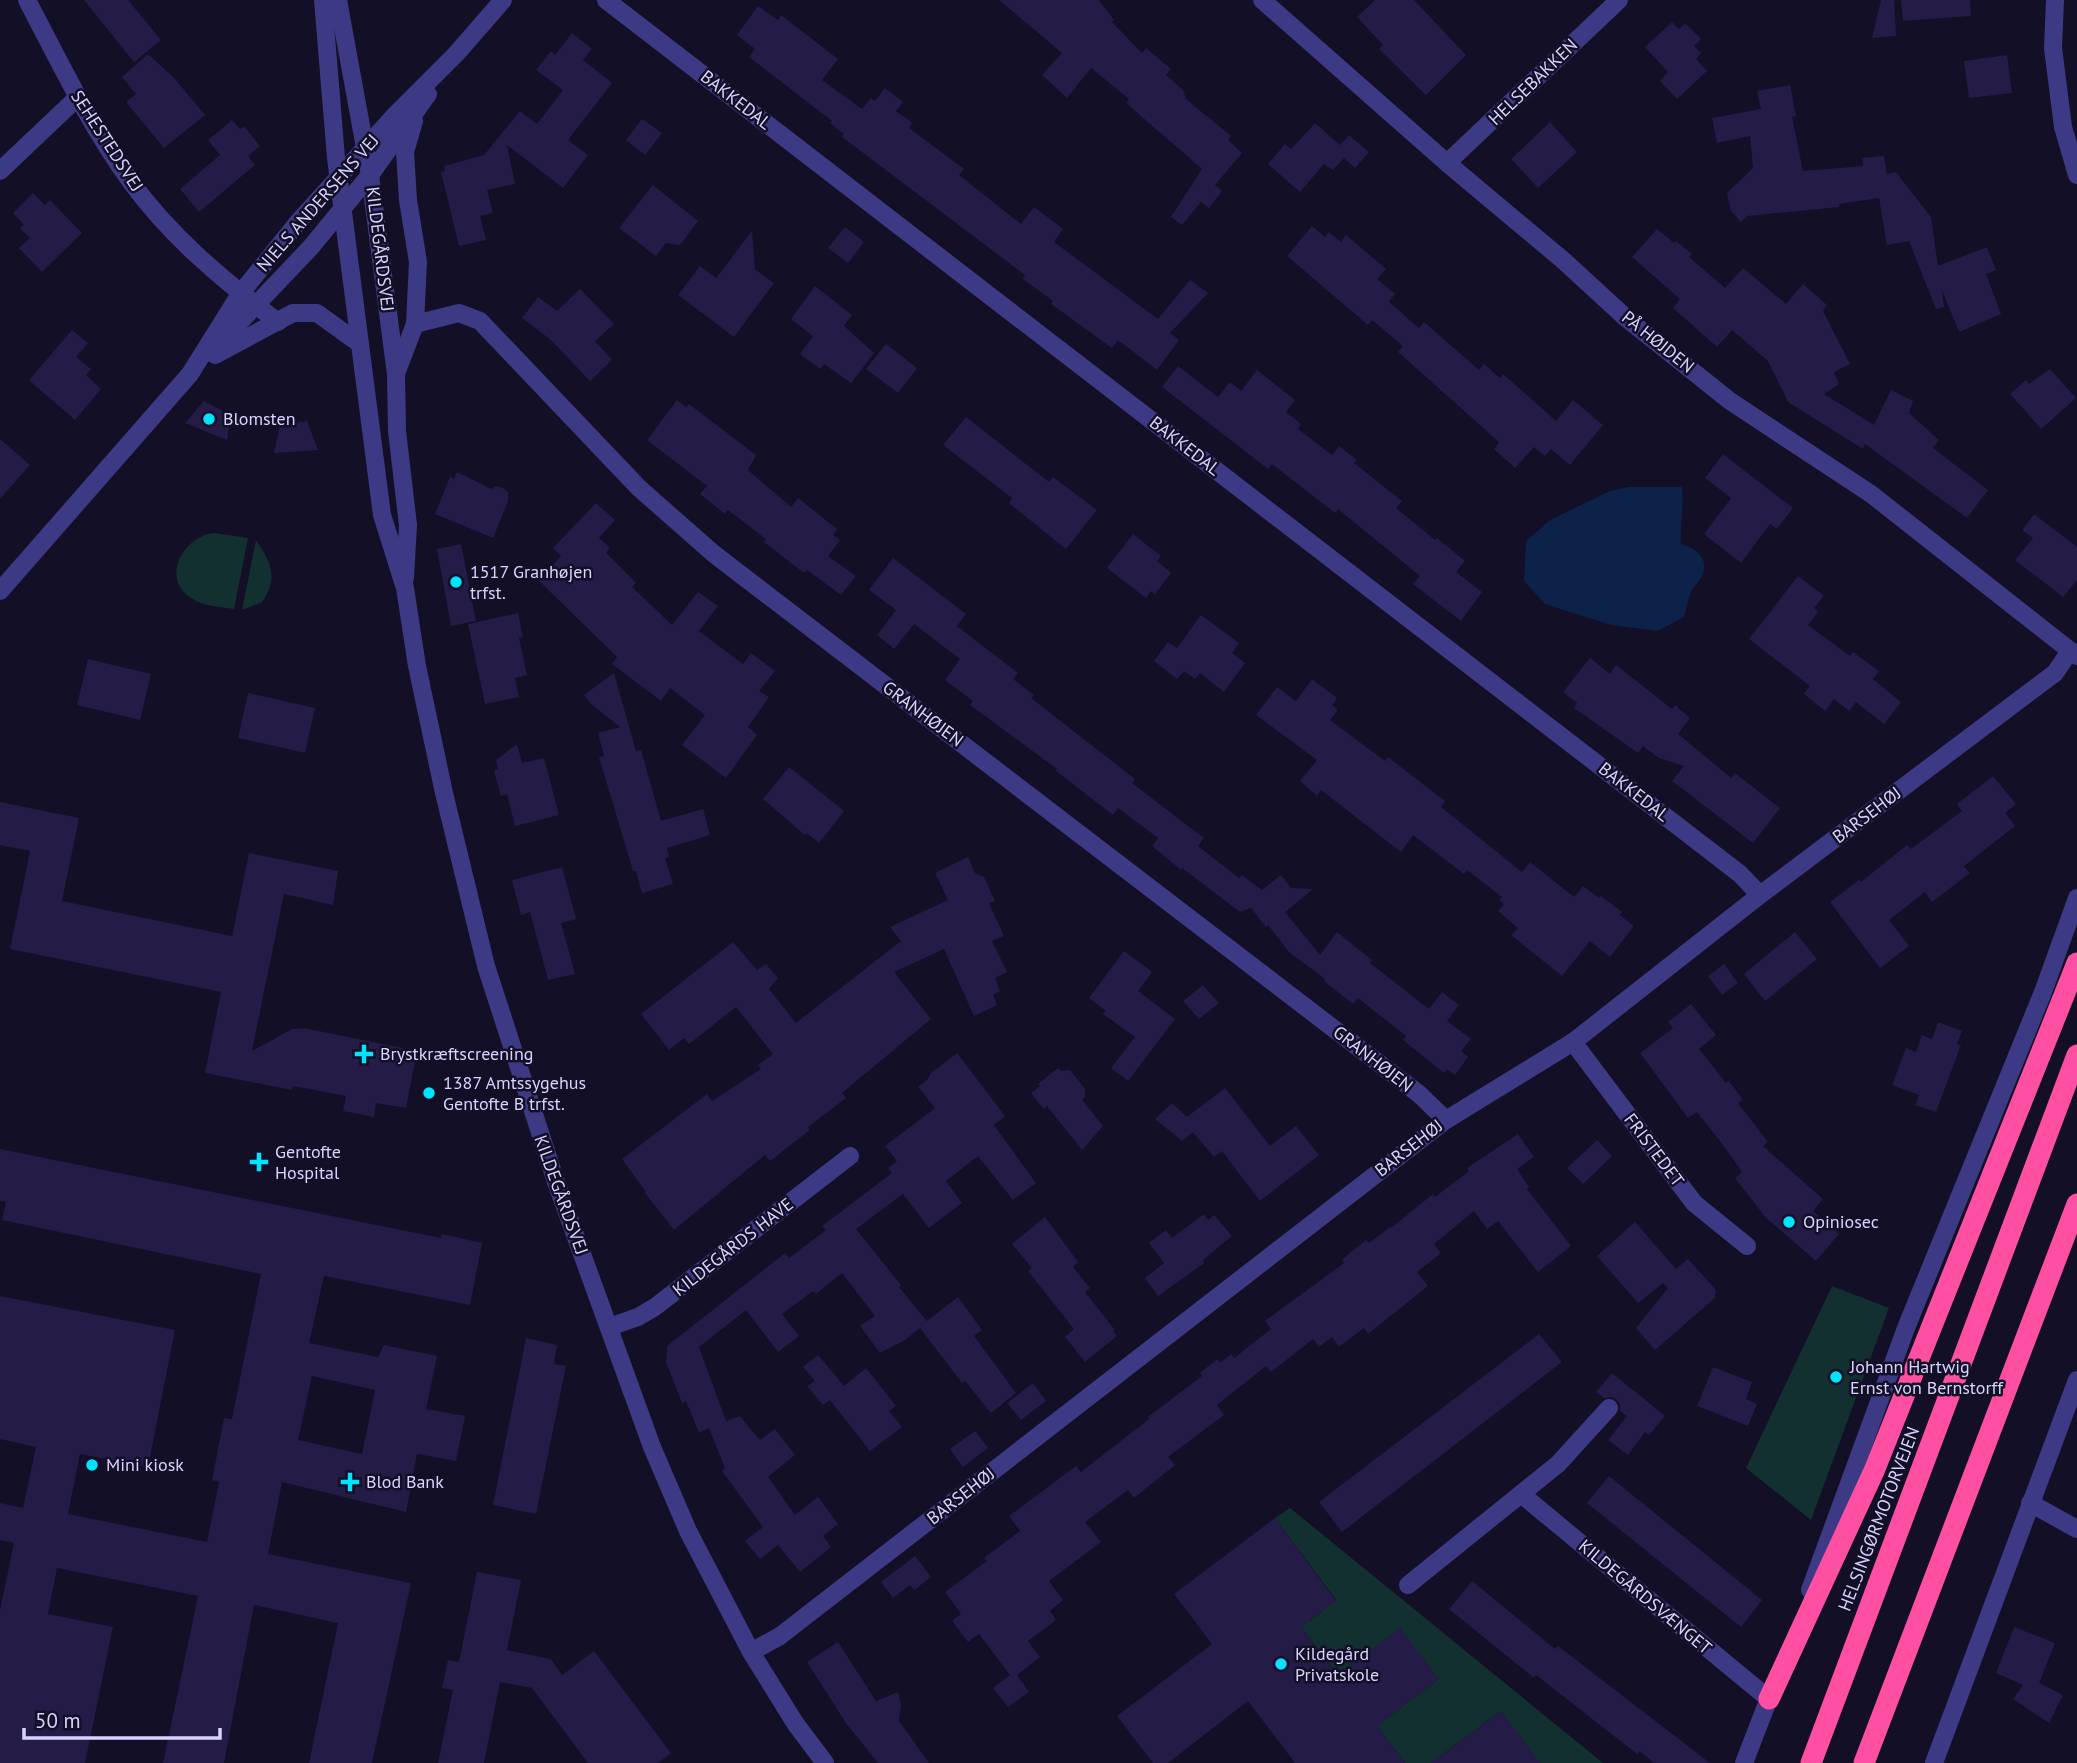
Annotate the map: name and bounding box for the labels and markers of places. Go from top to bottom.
place label: Blomsten [223,407,296,430]
marker: Blomsten [201,411,217,427]
place label: 1517 Granhøjen trfst. [470,560,592,604]
marker: 1517 Granhøjen trfst. [448,574,464,590]
place label: Brystkræftscreening [380,1042,533,1065]
marker: Brystkræftscreening [354,1044,374,1064]
place label: 1387 Amtssygehus Gentofte B trfst. [443,1071,586,1115]
marker: 1387 Amtssygehus Gentofte B trfst. [421,1085,437,1101]
place label: Gentofte Hospital [275,1140,341,1184]
marker: Gentofte Hospital [249,1152,269,1172]
place label: Opiniosec [1803,1210,1879,1233]
marker: Opiniosec [1781,1214,1797,1230]
place label: Johann Hartwig Ernst von Bernstorff [1849,1355,2004,1399]
marker: Johann Hartwig Ernst von Bernstorff [1828,1369,1844,1385]
place label: Mini kiosk [106,1453,184,1476]
marker: Mini kiosk [84,1457,100,1473]
place label: Blod Bank [366,1470,444,1493]
marker: Blod Bank [340,1472,360,1492]
place label: Kildegård Privatskole [1295,1642,1379,1686]
marker: Kildegård Privatskole [1273,1656,1289,1672]

